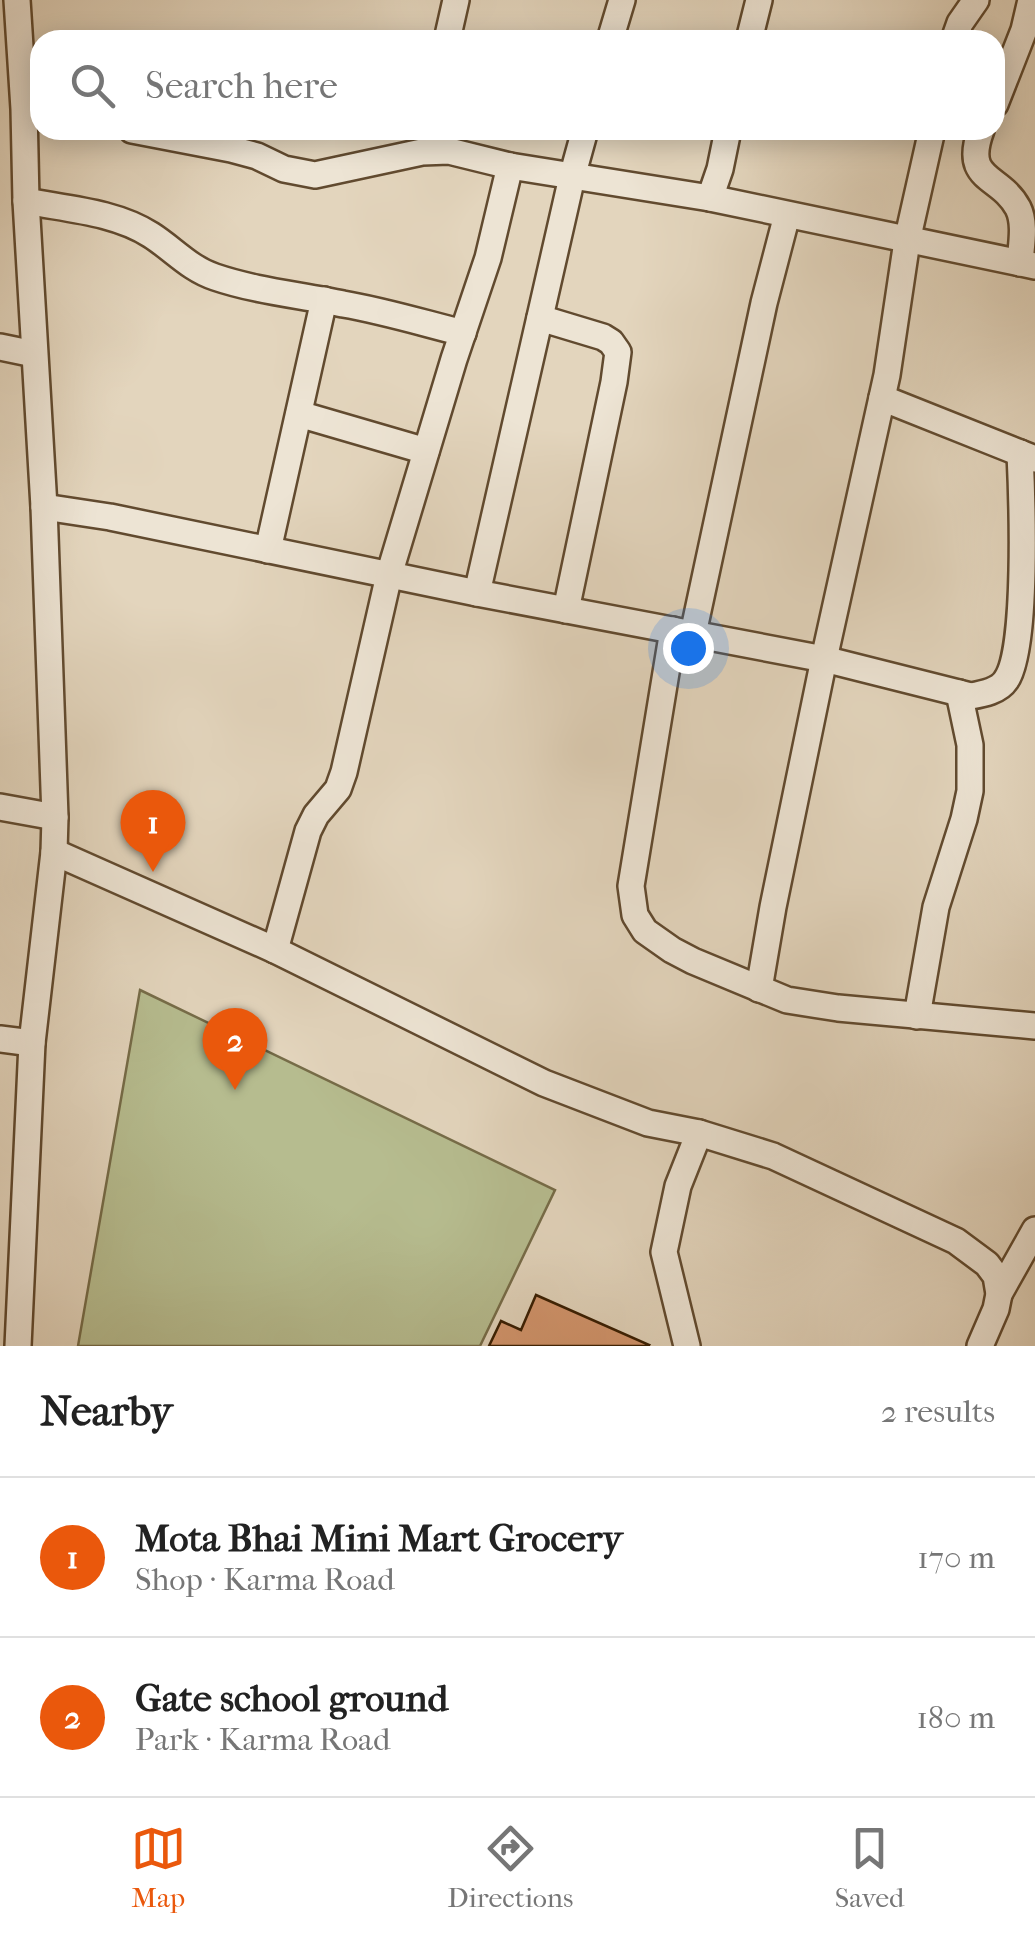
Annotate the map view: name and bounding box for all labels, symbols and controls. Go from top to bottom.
search box [30,30,1005,140]
icon: search [65,58,120,113]
text: Search here [145,63,338,108]
your location [663,623,714,674]
pin: 1 [120,790,186,872]
pin: 2 [202,1008,268,1090]
text: Nearby [40,1387,172,1436]
text: 2 results [881,1393,995,1430]
text: Mota Bhai Mini Mart Grocery [135,1516,623,1561]
text: 1 [67,1539,78,1576]
text: 170 m [917,1539,995,1576]
text: Shop · Karma Road [135,1561,395,1598]
text: Gate school ground [135,1676,448,1721]
text: 2 [64,1699,81,1736]
text: 180 m [916,1699,995,1736]
text: Park · Karma Road [135,1721,390,1758]
tab: Map [131,1821,186,1914]
tab: Directions [447,1821,573,1914]
tab: Saved [835,1821,904,1914]

